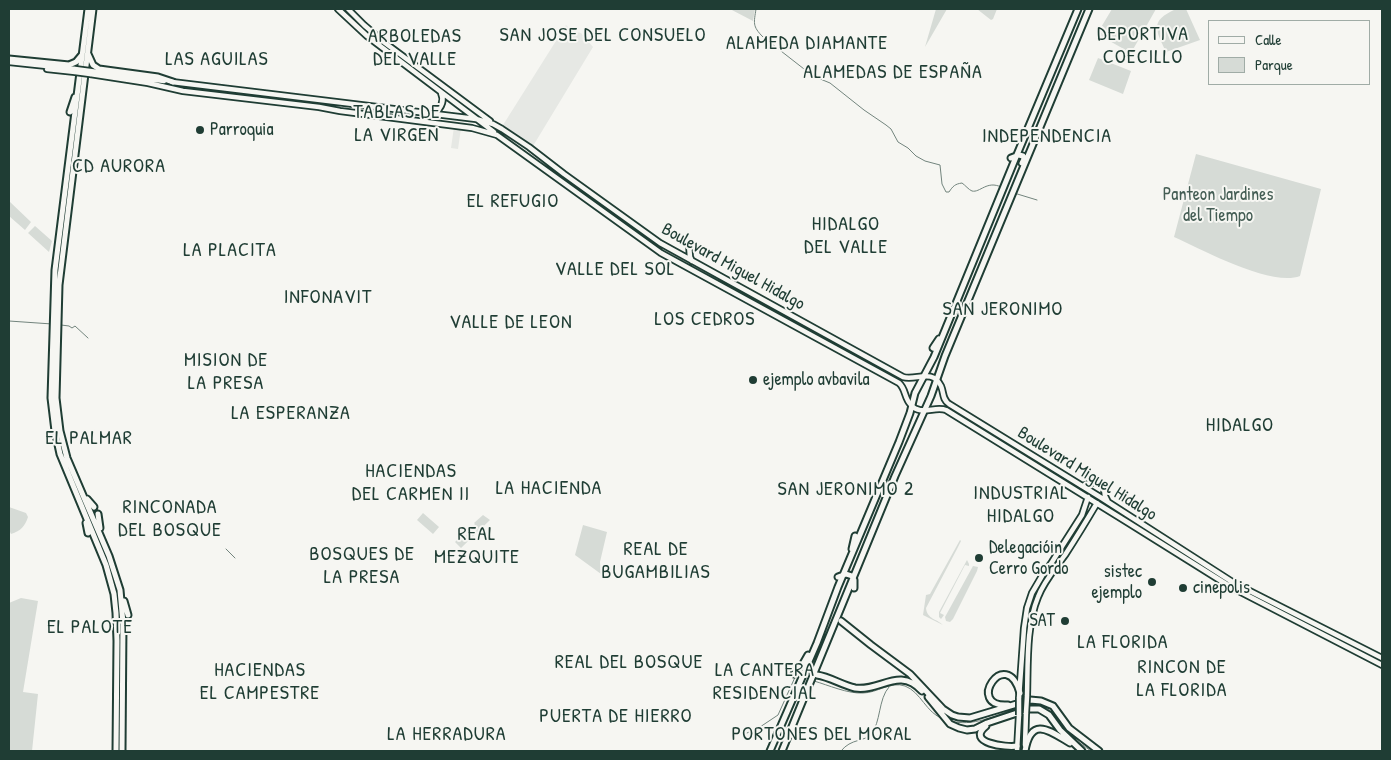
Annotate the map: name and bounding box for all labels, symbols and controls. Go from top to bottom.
legend [1208,20,1371,85]
district label: DEPORTIVA COECILLO [1096,23,1190,70]
district label: SAN JOSE DEL CONSUELO [497,24,709,48]
district label: ARBOLEDAS DEL VALLE [367,25,463,72]
text: Calle [1255,29,1282,50]
district label: ALAMEDA DIAMANTE [724,32,890,56]
district label: LAS AGUILAS [164,48,270,72]
text: Parque [1255,54,1293,75]
district label: ALAMEDAS DE ESPAÑA [801,61,985,85]
district label: TABLAS DE LA VIRGEN [352,101,442,148]
place label: Parroquia [210,119,273,141]
marker: Parroquia [194,124,206,136]
district label: INDEPENDENCIA [980,125,1114,149]
district label: CD AURORA [71,155,167,179]
park label: Panteon Jardines del Tiempo [1163,184,1273,226]
district label: EL REFUGIO [465,190,561,214]
district label: HIDALGO DEL VALLE [803,213,889,260]
street label: Boulevard Miguel Hidalgo [658,219,808,315]
district label: LA PLACITA [182,239,278,263]
district label: VALLE DEL SOL [553,258,677,282]
district label: INFONAVIT [283,286,373,310]
district label: SAN JERONIMO [941,298,1065,322]
district label: LOS CEDROS [653,308,757,332]
district label: VALLE DE LEON [448,311,574,335]
district label: MISION DE LA PRESA [183,349,269,396]
place label: ejemplo avbavila [763,369,869,391]
marker: ejemplo avbavila [747,374,759,386]
district label: LA ESPERANZA [230,402,352,426]
district label: HIDALGO [1205,414,1275,438]
street label: Boulevard Miguel Hidalgo [1013,422,1161,526]
district label: EL PALMAR [44,427,134,451]
district label: HACIENDAS DEL CARMEN II [350,460,472,507]
district label: LA HACIENDA [494,477,604,501]
district label: SAN JERONIMO 2 [776,478,916,502]
district label: INDUSTRIAL HIDALGO [972,482,1070,529]
district label: RINCONADA DEL BOSQUE [117,496,223,543]
district label: REAL MEZQUITE [433,523,521,570]
place label: Delegacióin Cerro Gordo [989,537,1068,580]
district label: REAL DE BUGAMBILIAS [600,538,712,585]
district label: BOSQUES DE LA PRESA [308,543,416,590]
marker: Delegacióin Cerro Gordo [973,552,985,564]
place label: sistec ejemplo [1091,561,1142,604]
marker: sistec ejemplo [1146,576,1158,588]
place label: cinepolis [1193,577,1250,599]
marker: cinepolis [1177,582,1189,594]
place label: SAT [1030,610,1055,632]
marker: SAT [1059,615,1071,627]
district label: EL PALOTE [46,616,134,640]
district label: LA FLORIDA [1076,631,1170,655]
district label: REAL DEL BOSQUE [553,651,705,675]
district label: RINCON DE LA FLORIDA [1135,656,1229,703]
district label: HACIENDAS EL CAMPESTRE [198,659,322,706]
district label: LA CANTERA RESIDENCIAL [711,659,819,706]
district label: PUERTA DE HIERRO [537,705,695,729]
district label: LA HERRADURA [386,723,508,747]
district label: PORTONES DEL MORAL [729,723,915,747]

